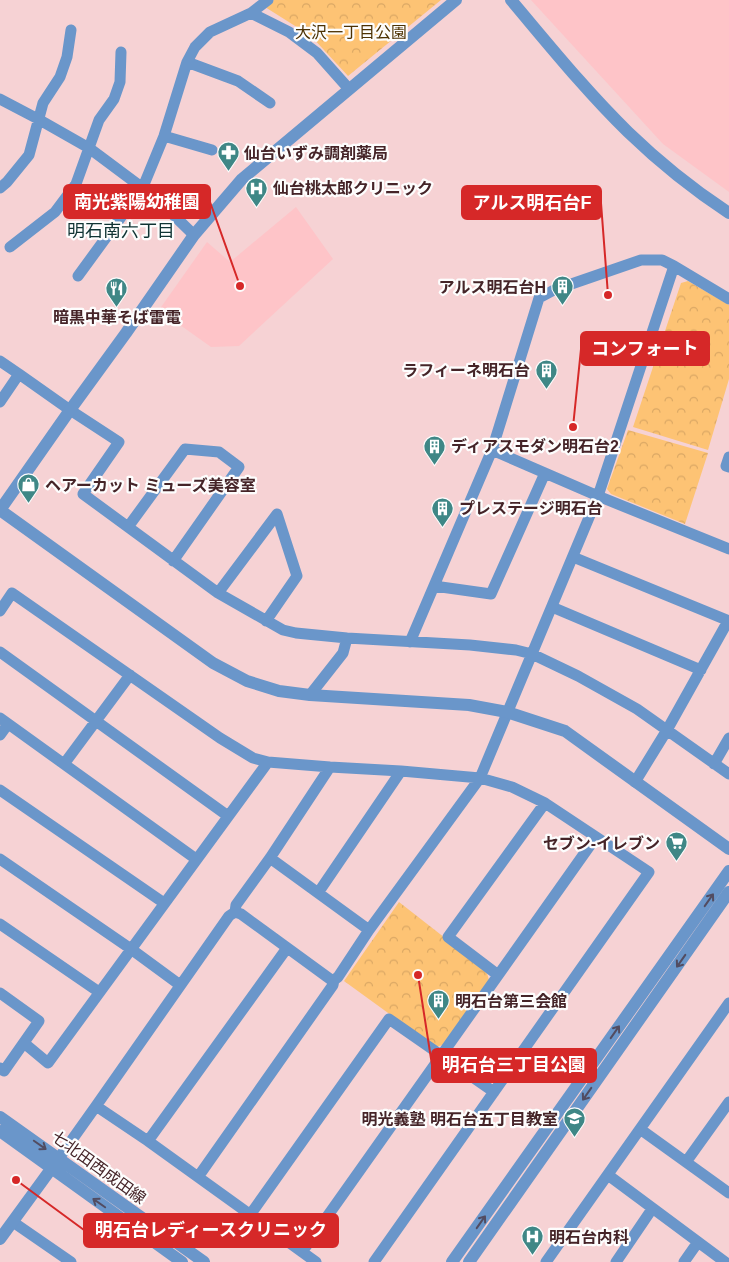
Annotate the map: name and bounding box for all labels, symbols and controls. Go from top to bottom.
park label: 大沢一丁目公園 [295,24,407,41]
pharmacy icon: 仙台いずみ調剤薬局 [216,141,240,172]
place label: 仙台いずみ調剤薬局 [243,145,388,162]
hospital icon: 仙台桃太郎クリニック [245,176,269,207]
place label: 仙台桃太郎クリニック [272,180,433,197]
callout: 南光紫陽幼稚園 [64,185,210,218]
callout: アルス明石台F [462,186,601,219]
text: 南光紫陽幼稚園 [74,192,200,212]
text: アルス明石台F [473,193,591,213]
district label: 明石南六丁目 [67,221,175,241]
building icon: アルス明石台H [550,275,574,306]
restaurant icon: 暗黒中華そば雷電 [105,276,129,307]
place label: アルス明石台H [439,279,546,296]
place label: 暗黒中華そば雷電 [53,309,181,326]
callout: コンフォート [581,332,709,365]
text: コンフォート [591,339,699,359]
building icon: ラフィーネ明石台 [534,358,558,389]
place label: ラフィーネ明石台 [402,362,530,379]
building icon: ディアスモダン明石台2 [423,434,447,465]
place label: ディアスモダン明石台2 [451,438,619,455]
shop icon: ヘアーカット ミューズ美容室 [17,473,41,504]
place label: ヘアーカット ミューズ美容室 [45,477,256,494]
building icon: プレステージ明石台 [431,496,455,527]
place label: プレステージ明石台 [459,500,603,517]
supermarket icon: セブン-イレブン [664,831,688,862]
place label: セブン-イレブン [543,835,660,852]
one-way arrow [704,893,714,907]
one-way arrow [676,954,686,968]
building icon: 明石台第三会館 [427,989,451,1020]
place label: 明石台第三会館 [455,993,567,1010]
one-way arrow [610,1026,620,1040]
callout: 明石台三丁目公園 [432,1049,596,1082]
text: 明石台三丁目公園 [442,1055,586,1075]
one-way arrow [582,1087,592,1101]
school or university icon: 明光義塾 明石台五丁目教室 [562,1107,586,1138]
place label: 明光義塾 明石台五丁目教室 [362,1111,558,1128]
street label: 七北田西成田線 [48,1128,149,1207]
one-way arrow [33,1140,47,1150]
one-way arrow [93,1198,107,1208]
callout: 明石台レディースクリニック [84,1214,338,1247]
one-way arrow [476,1215,486,1229]
text: 明石台レディースクリニック [95,1220,327,1240]
hospital icon: 明石台内科 [521,1225,545,1256]
place label: 明石台内科 [549,1229,629,1246]

